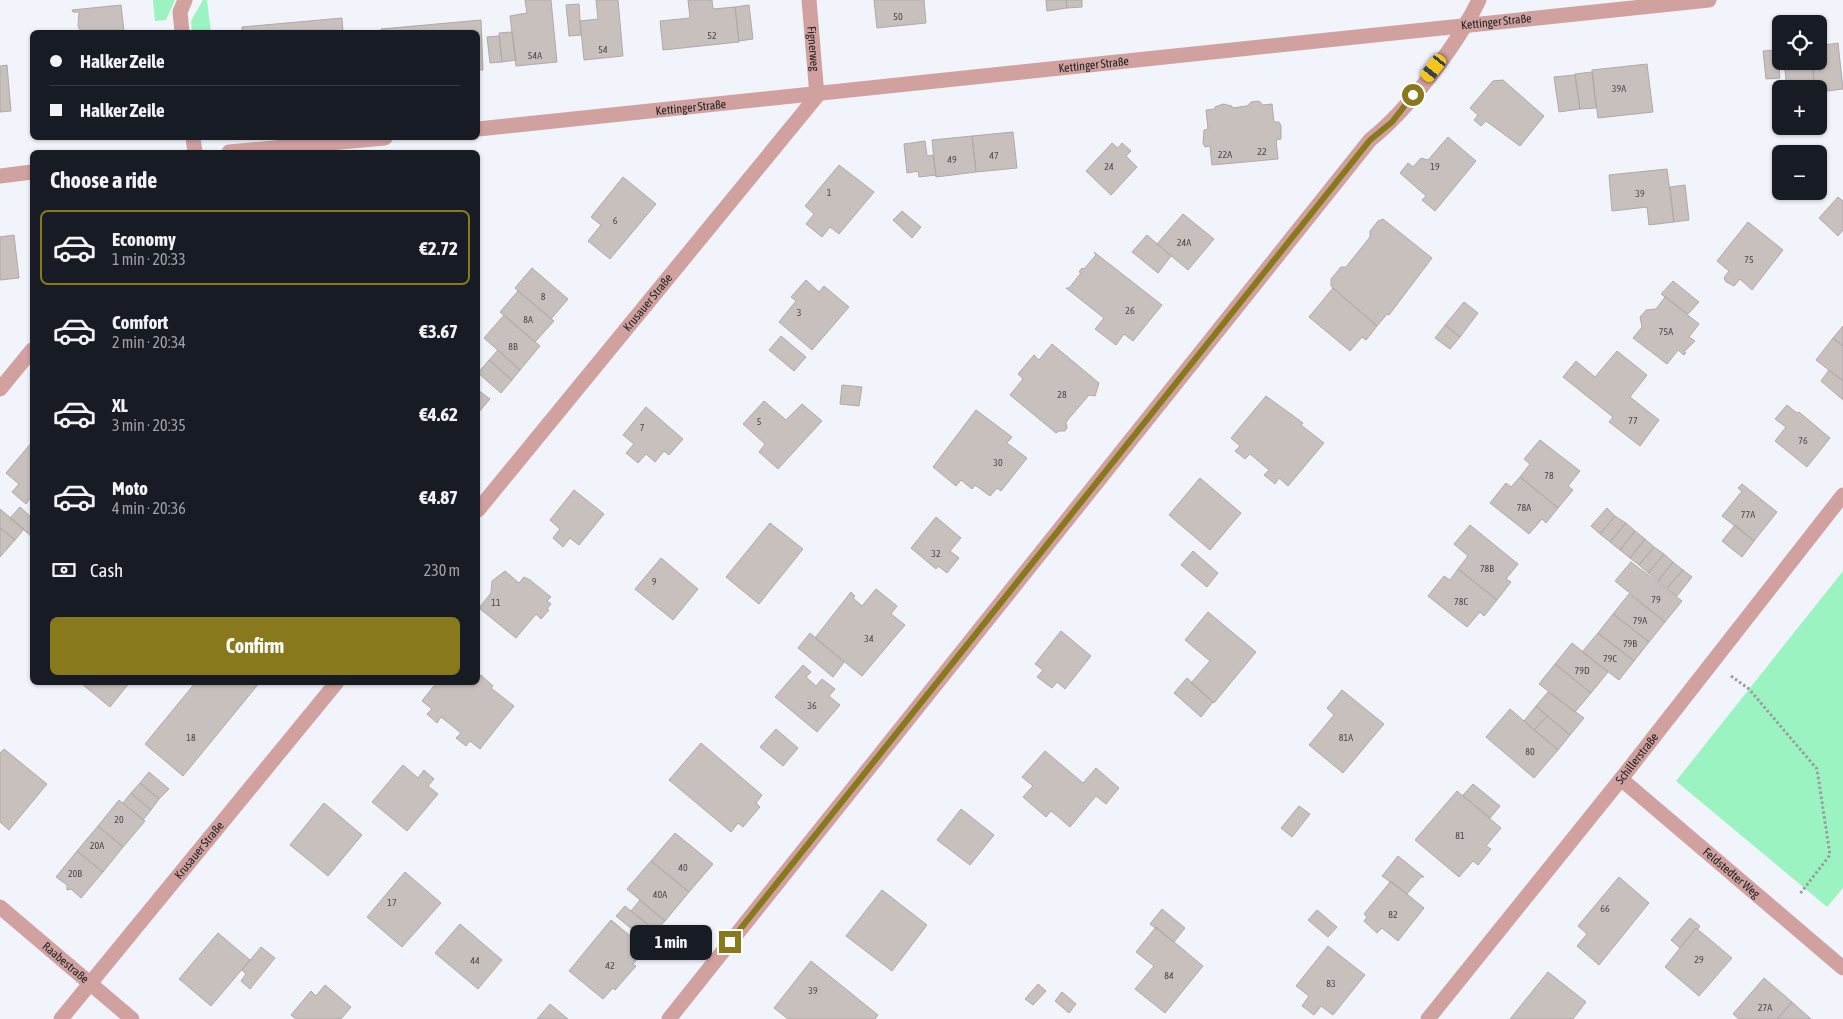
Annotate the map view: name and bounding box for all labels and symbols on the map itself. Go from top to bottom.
house number: 50 [893,11,903,22]
street label: Kettinger Straße [1460,11,1532,32]
street label: Fignerweg [804,26,822,73]
house number: 52 [707,30,717,41]
house number: 54 [598,44,608,55]
house number: 54A [528,50,542,61]
car [1418,52,1449,84]
street label: Kettinger Straße [1058,54,1130,76]
house number: 39A [1612,83,1626,94]
route start [1402,84,1424,106]
street label: Kettinger Straße [655,97,727,118]
house number: 22 [1257,146,1267,157]
house number: 22A [1218,149,1232,160]
house number: 47 [989,150,999,161]
house number: 49 [947,154,957,165]
house number: 24 [1104,161,1114,172]
house number: 19 [1430,161,1440,172]
house number: 1 [827,187,832,198]
house number: 39 [1635,188,1645,199]
house number: 6 [613,215,618,226]
house number: 24A [1177,237,1191,248]
house number: 75 [1744,254,1754,265]
street label: Krusauer Straße [620,271,675,334]
house number: 8 [541,291,546,302]
house number: 26 [1125,305,1135,316]
house number: 3 [797,307,802,318]
house number: 8A [523,314,533,325]
house number: 75A [1659,326,1673,337]
house number: 8B [508,341,518,352]
house number: 28 [1057,389,1067,400]
house number: 77 [1628,415,1638,426]
house number: 5 [757,416,762,427]
house number: 7 [640,422,645,433]
house number: 76 [1798,435,1808,446]
house number: 30 [993,457,1003,468]
house number: 78 [1544,470,1554,481]
house number: 78A [1517,502,1531,513]
house number: 77A [1741,509,1755,520]
house number: 32 [931,548,941,559]
house number: 78B [1480,563,1494,574]
house number: 9 [652,576,657,587]
house number: 79 [1651,594,1661,605]
house number: 78C [1454,596,1468,607]
house number: 11 [491,597,501,608]
house number: 79A [1633,615,1647,626]
house number: 34 [864,633,874,644]
house number: 79B [1623,638,1637,649]
house number: 79C [1603,653,1617,664]
house number: 79D [1575,665,1590,676]
house number: 36 [807,700,817,711]
street label: Schillerstraße [1613,730,1661,787]
house number: 18 [186,732,196,743]
house number: 81A [1339,732,1353,743]
house number: 80 [1525,746,1535,757]
house number: 20 [114,814,124,825]
street label: Krusauer Straße [172,819,227,882]
house number: 81 [1455,830,1465,841]
house number: 20A [90,840,104,851]
street label: Feldstedter Weg [1700,845,1763,902]
house number: 40 [678,862,688,873]
house number: 20B [68,868,82,879]
house number: 40A [653,889,667,900]
house number: 17 [387,897,397,908]
house number: 66 [1600,903,1610,914]
house number: 82 [1388,909,1398,920]
callout: 1 min [630,924,712,960]
route end [719,931,741,953]
street label: Raabestraße [40,939,91,986]
house number: 29 [1694,954,1704,965]
house number: 44 [470,955,480,966]
house number: 42 [605,960,615,971]
house number: 84 [1164,970,1174,981]
house number: 83 [1326,978,1336,989]
house number: 39 [808,985,818,996]
house number: 27A [1758,1002,1772,1013]

